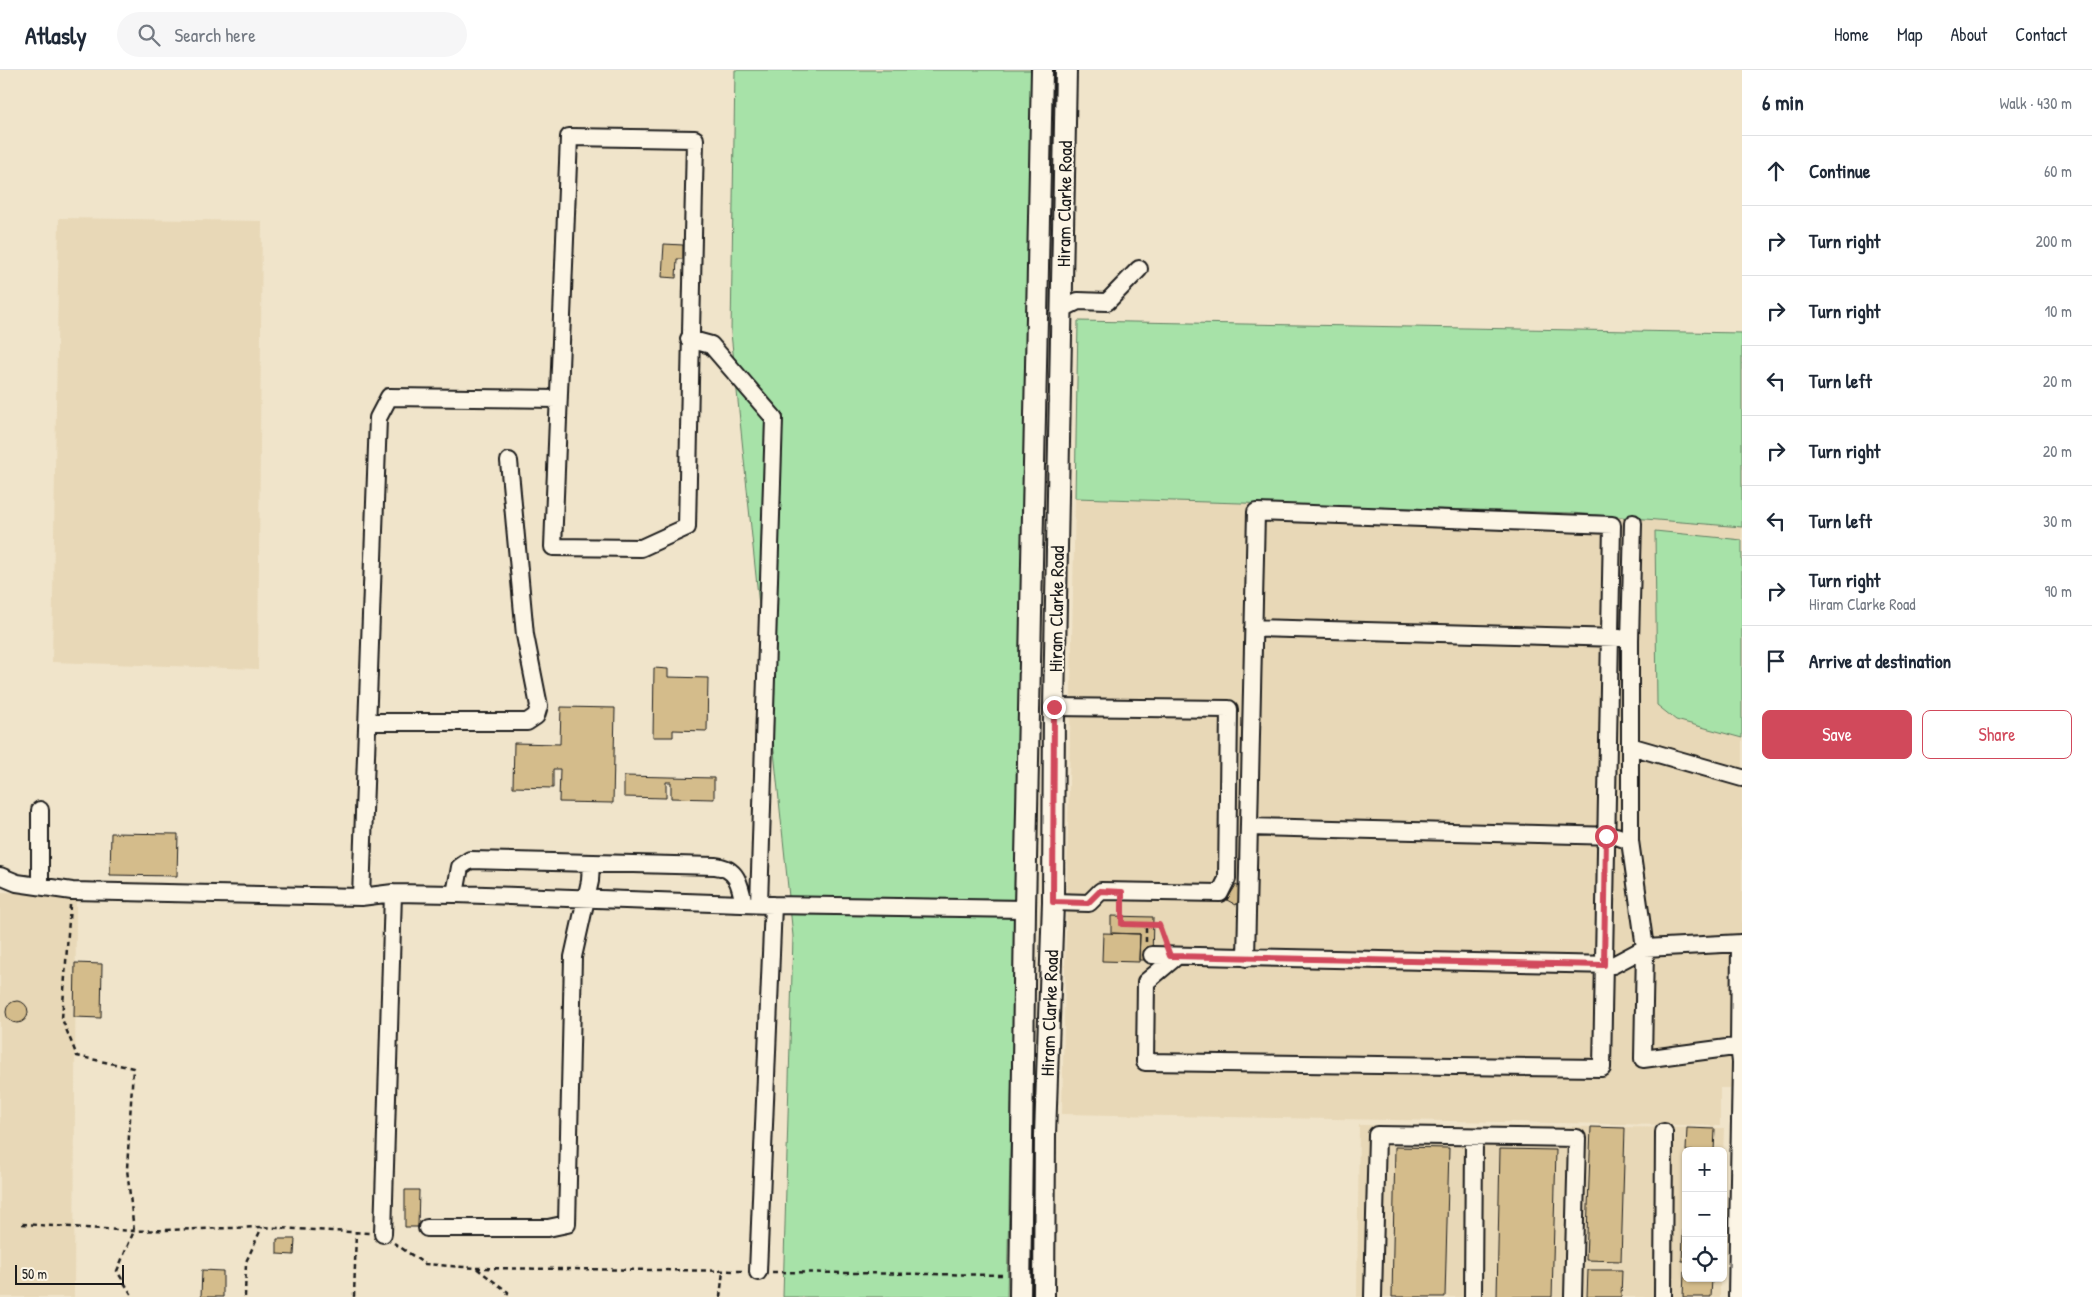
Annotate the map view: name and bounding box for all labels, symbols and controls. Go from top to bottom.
search box [117,12,467,57]
text: Atlasly [25,19,87,51]
icon: search [135,21,163,49]
text: Search here [175,22,256,48]
text: Home [1834,22,1869,47]
text: Map [1897,22,1922,47]
text: About [1950,22,1987,47]
text: Contact [2015,22,2067,47]
text: 6 min [1762,88,1804,117]
text: Walk · 430 m [2000,92,2072,114]
street label: Hiram Clarke Road [1050,140,1078,267]
icon: ahead [1762,157,1790,185]
text: Continue [1809,158,1870,184]
text: 60 m [2044,160,2072,182]
icon: right [1762,227,1790,255]
text: Turn right [1809,228,1880,254]
text: 200 m [2036,230,2072,252]
icon: right [1762,297,1790,325]
text: Turn right [1809,298,1880,324]
text: 10 m [2044,300,2072,322]
icon: left [1762,367,1790,395]
text: Turn left [1809,368,1872,394]
text: 20 m [2043,370,2072,392]
icon: right [1762,437,1790,465]
text: Turn right [1809,438,1880,464]
text: 20 m [2043,440,2072,462]
icon: left [1762,507,1790,535]
text: Turn left [1809,508,1872,534]
text: 30 m [2043,510,2072,532]
street label: Hiram Clarke Road [1042,545,1070,672]
text: Turn right [1809,567,1880,593]
icon: right [1762,577,1790,605]
text: 90 m [2044,580,2072,602]
text: Hiram Clarke Road [1809,593,1915,615]
icon: arrive [1762,647,1790,675]
text: Arrive at destination [1809,648,1951,674]
route end [1043,696,1066,719]
button: Save [1762,710,1912,759]
button: Share [1922,710,2072,759]
route start [1595,825,1618,848]
street label: Hiram Clarke Road [1034,949,1064,1077]
map controls [1682,1147,1727,1282]
button: + [1682,1147,1727,1192]
button: − [1682,1192,1727,1237]
button: locate [1682,1237,1727,1282]
scale bar [15,1262,124,1285]
text: 50 m [22,1264,47,1283]

